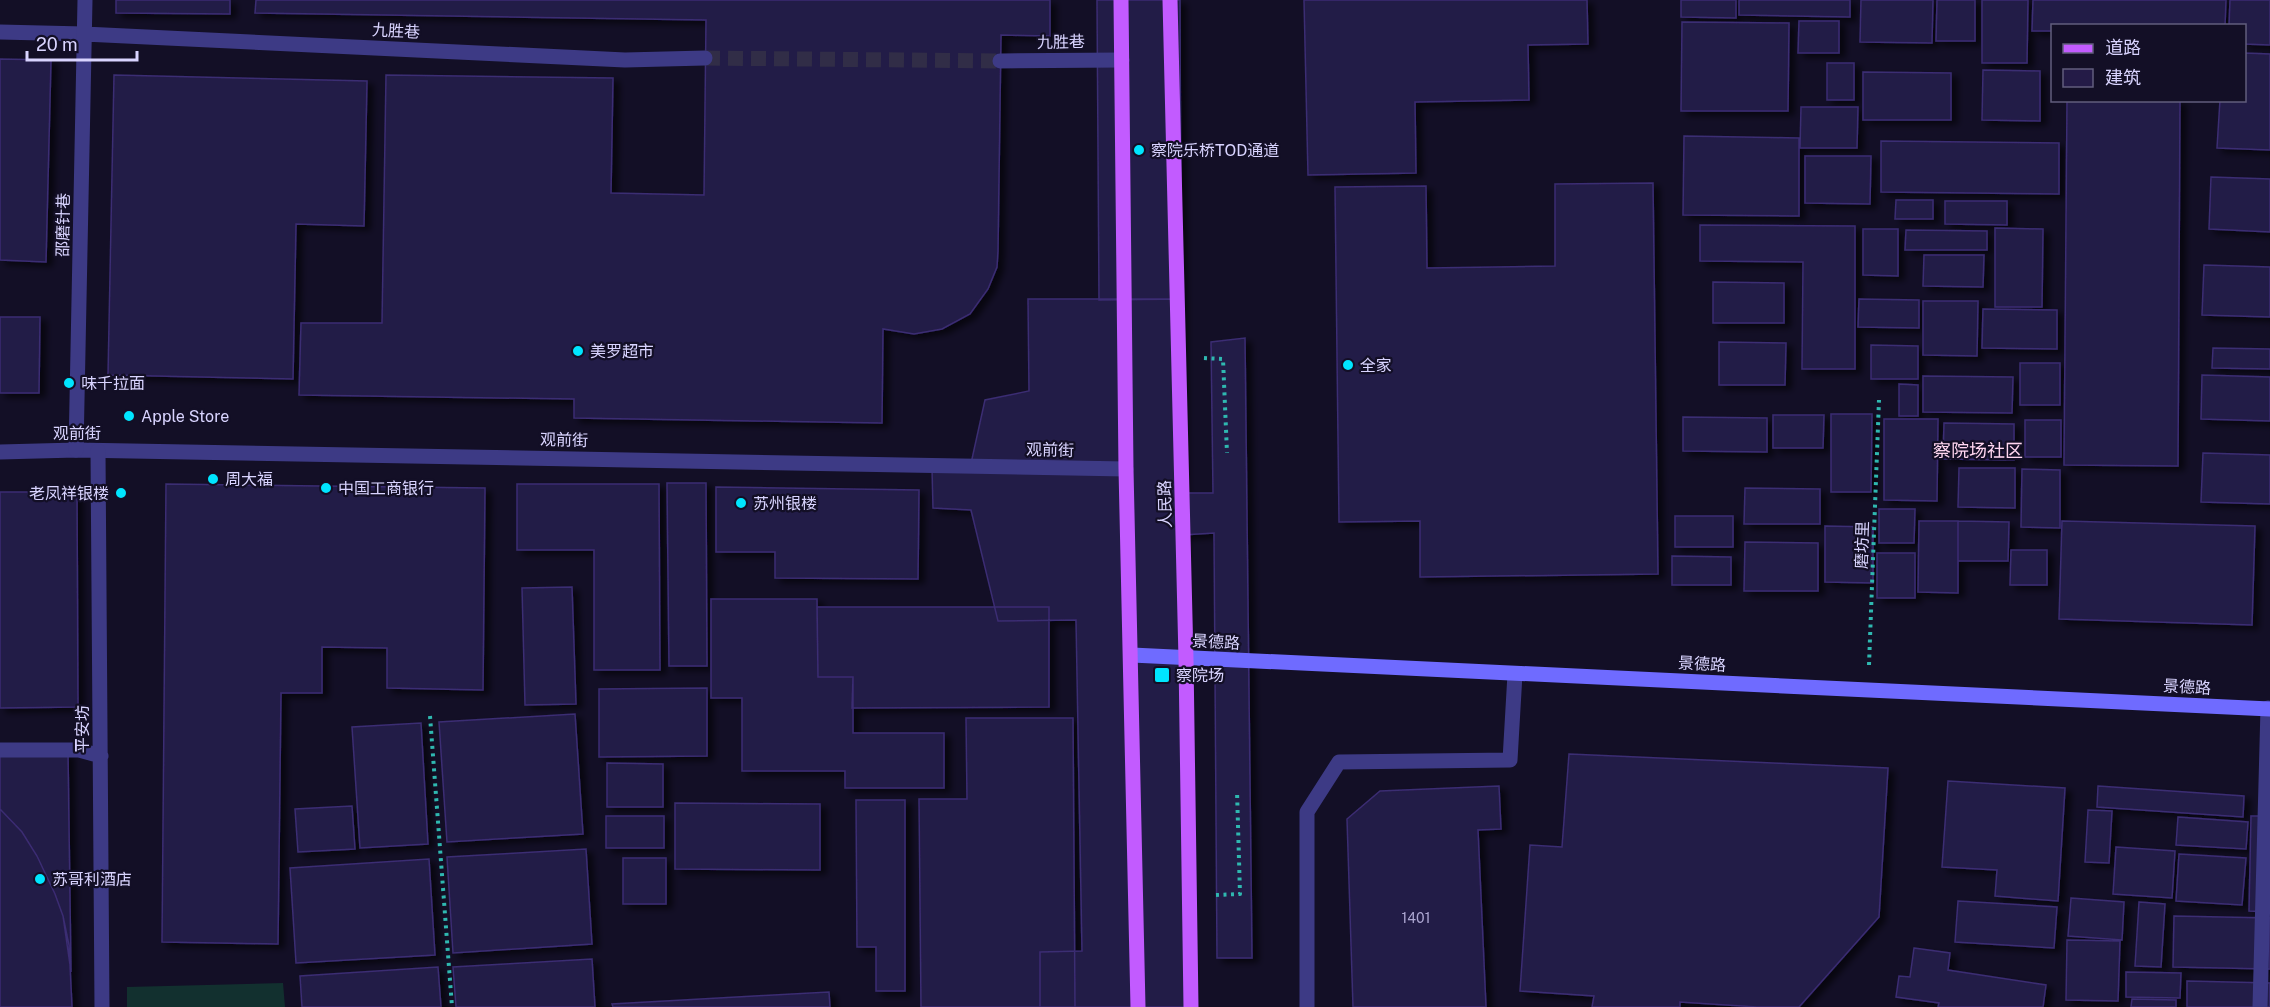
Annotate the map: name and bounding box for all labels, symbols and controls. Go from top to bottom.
street label: 九胜巷 [372,20,420,42]
scale bar [27,24,136,62]
legend [2051,24,2246,102]
street label: 九胜巷 [1037,32,1085,52]
text: 20 m [36,34,78,55]
text: 道路 [2105,37,2141,58]
text: 建筑 [2105,67,2141,88]
place label: 察院乐桥TOD通道 [1151,141,1279,160]
marker: 察院乐桥TOD通道 [1132,143,1146,157]
street label: 邵磨针巷 [53,193,73,257]
place label: 美罗超市 [590,342,654,361]
marker: 美罗超市 [571,344,585,358]
place label: 全家 [1360,356,1392,375]
marker: 全家 [1341,358,1355,372]
place label: 味千拉面 [81,374,145,393]
marker: 味千拉面 [62,376,76,390]
place label: Apple Store [141,407,229,426]
marker: Apple Store [122,409,136,423]
street label: 观前街 [53,424,101,443]
street label: 观前街 [540,430,588,450]
street label: 观前街 [1026,440,1074,460]
district label: 察院场社区 [1933,440,2023,461]
place label: 周大福 [225,470,273,489]
marker: 周大福 [206,472,220,486]
place label: 中国工商银行 [338,479,434,498]
street label: 人民路 [1155,480,1175,528]
marker: 中国工商银行 [319,481,333,495]
place label: 老凤祥银楼 [29,484,109,503]
marker: 老凤祥银楼 [114,486,128,500]
place label: 苏州银楼 [753,494,817,513]
marker: 苏州银楼 [734,496,748,510]
street label: 磨坊里 [1852,521,1872,569]
street label: 景德路 [1192,631,1240,653]
street label: 景德路 [1678,653,1726,675]
marker: 察院场 [1153,666,1171,684]
place label: 察院场 [1176,666,1224,685]
street label: 景德路 [2163,676,2211,698]
street label: 平安坊 [73,705,92,753]
place label: 苏哥利酒店 [52,870,132,889]
marker: 苏哥利酒店 [33,872,47,886]
house number: 1401 [1402,910,1430,926]

